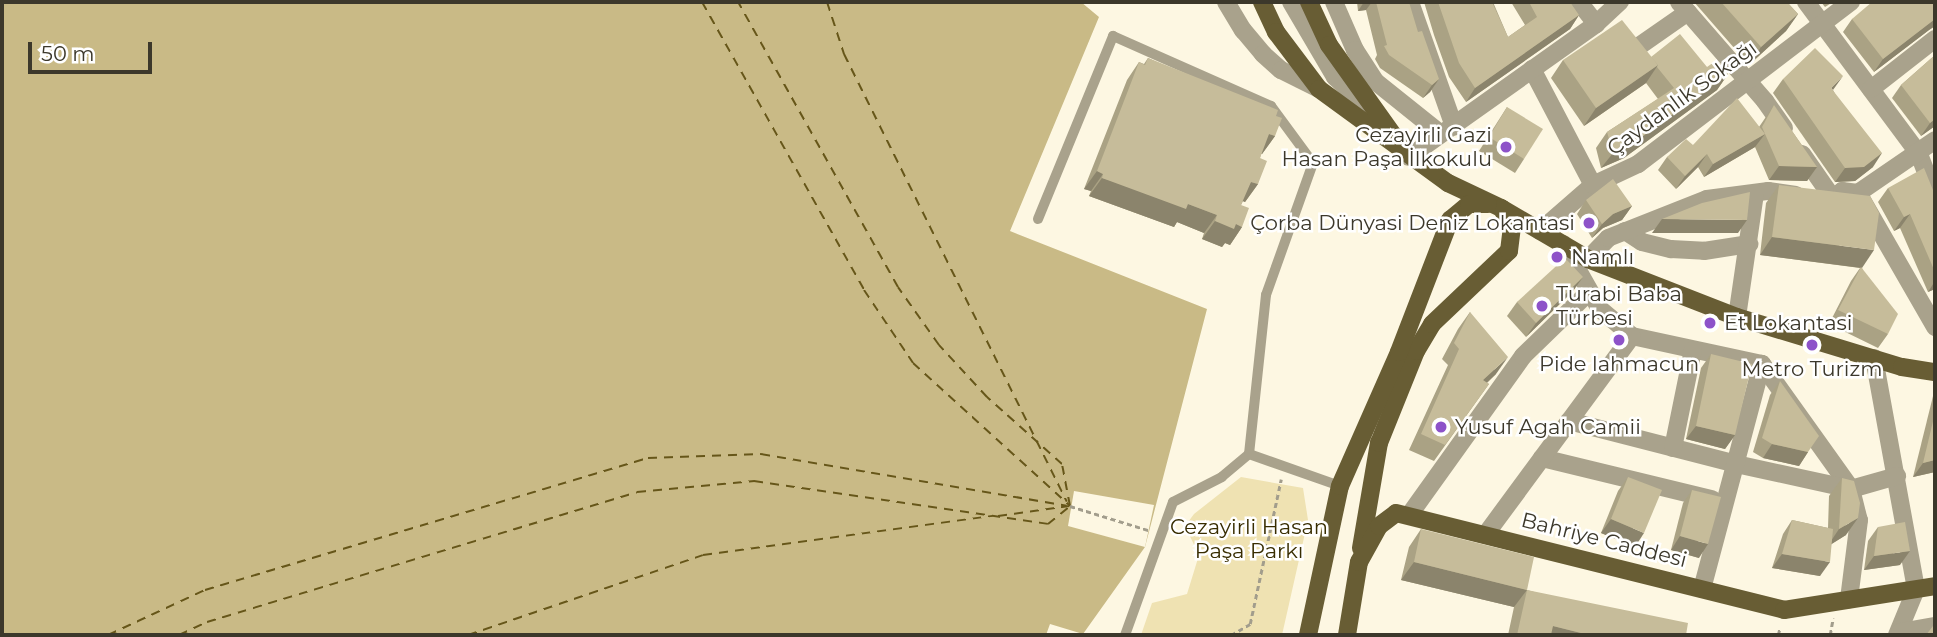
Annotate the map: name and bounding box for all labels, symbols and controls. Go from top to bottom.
scale bar [32,28,156,72]
street label: Çaydanlık Sokağı [1602,35,1762,161]
text: 50 m [41,41,95,66]
place label: Cezayirli Gazi Hasan Paşa İlkokulu [1281,122,1492,172]
marker: Cezayirli Gazi Hasan Paşa İlkokulu [1498,139,1514,155]
place label: Çorba Dünyasi Deniz Lokantasi [1250,210,1575,236]
marker: Çorba Dünyasi Deniz Lokantasi [1581,215,1597,231]
place label: Namlı [1571,244,1634,270]
marker: Namlı [1549,249,1565,265]
place label: Turabi Baba Türbesi [1556,281,1682,331]
marker: Turabi Baba Türbesi [1534,298,1550,314]
place label: Et Lokantasi [1724,310,1852,336]
marker: Et Lokantasi [1702,315,1718,331]
marker: Pide lahmacun [1611,332,1627,348]
marker: Metro Turizm [1804,337,1820,353]
place label: Pide lahmacun [1539,351,1699,377]
place label: Metro Turizm [1742,356,1882,382]
place label: Yusuf Agah Camii [1455,414,1641,440]
marker: Yusuf Agah Camii [1433,419,1449,435]
street label: Bahriye Caddesi [1519,507,1689,573]
park label: Cezayirli Hasan Paşa Parkı [1170,514,1328,564]

